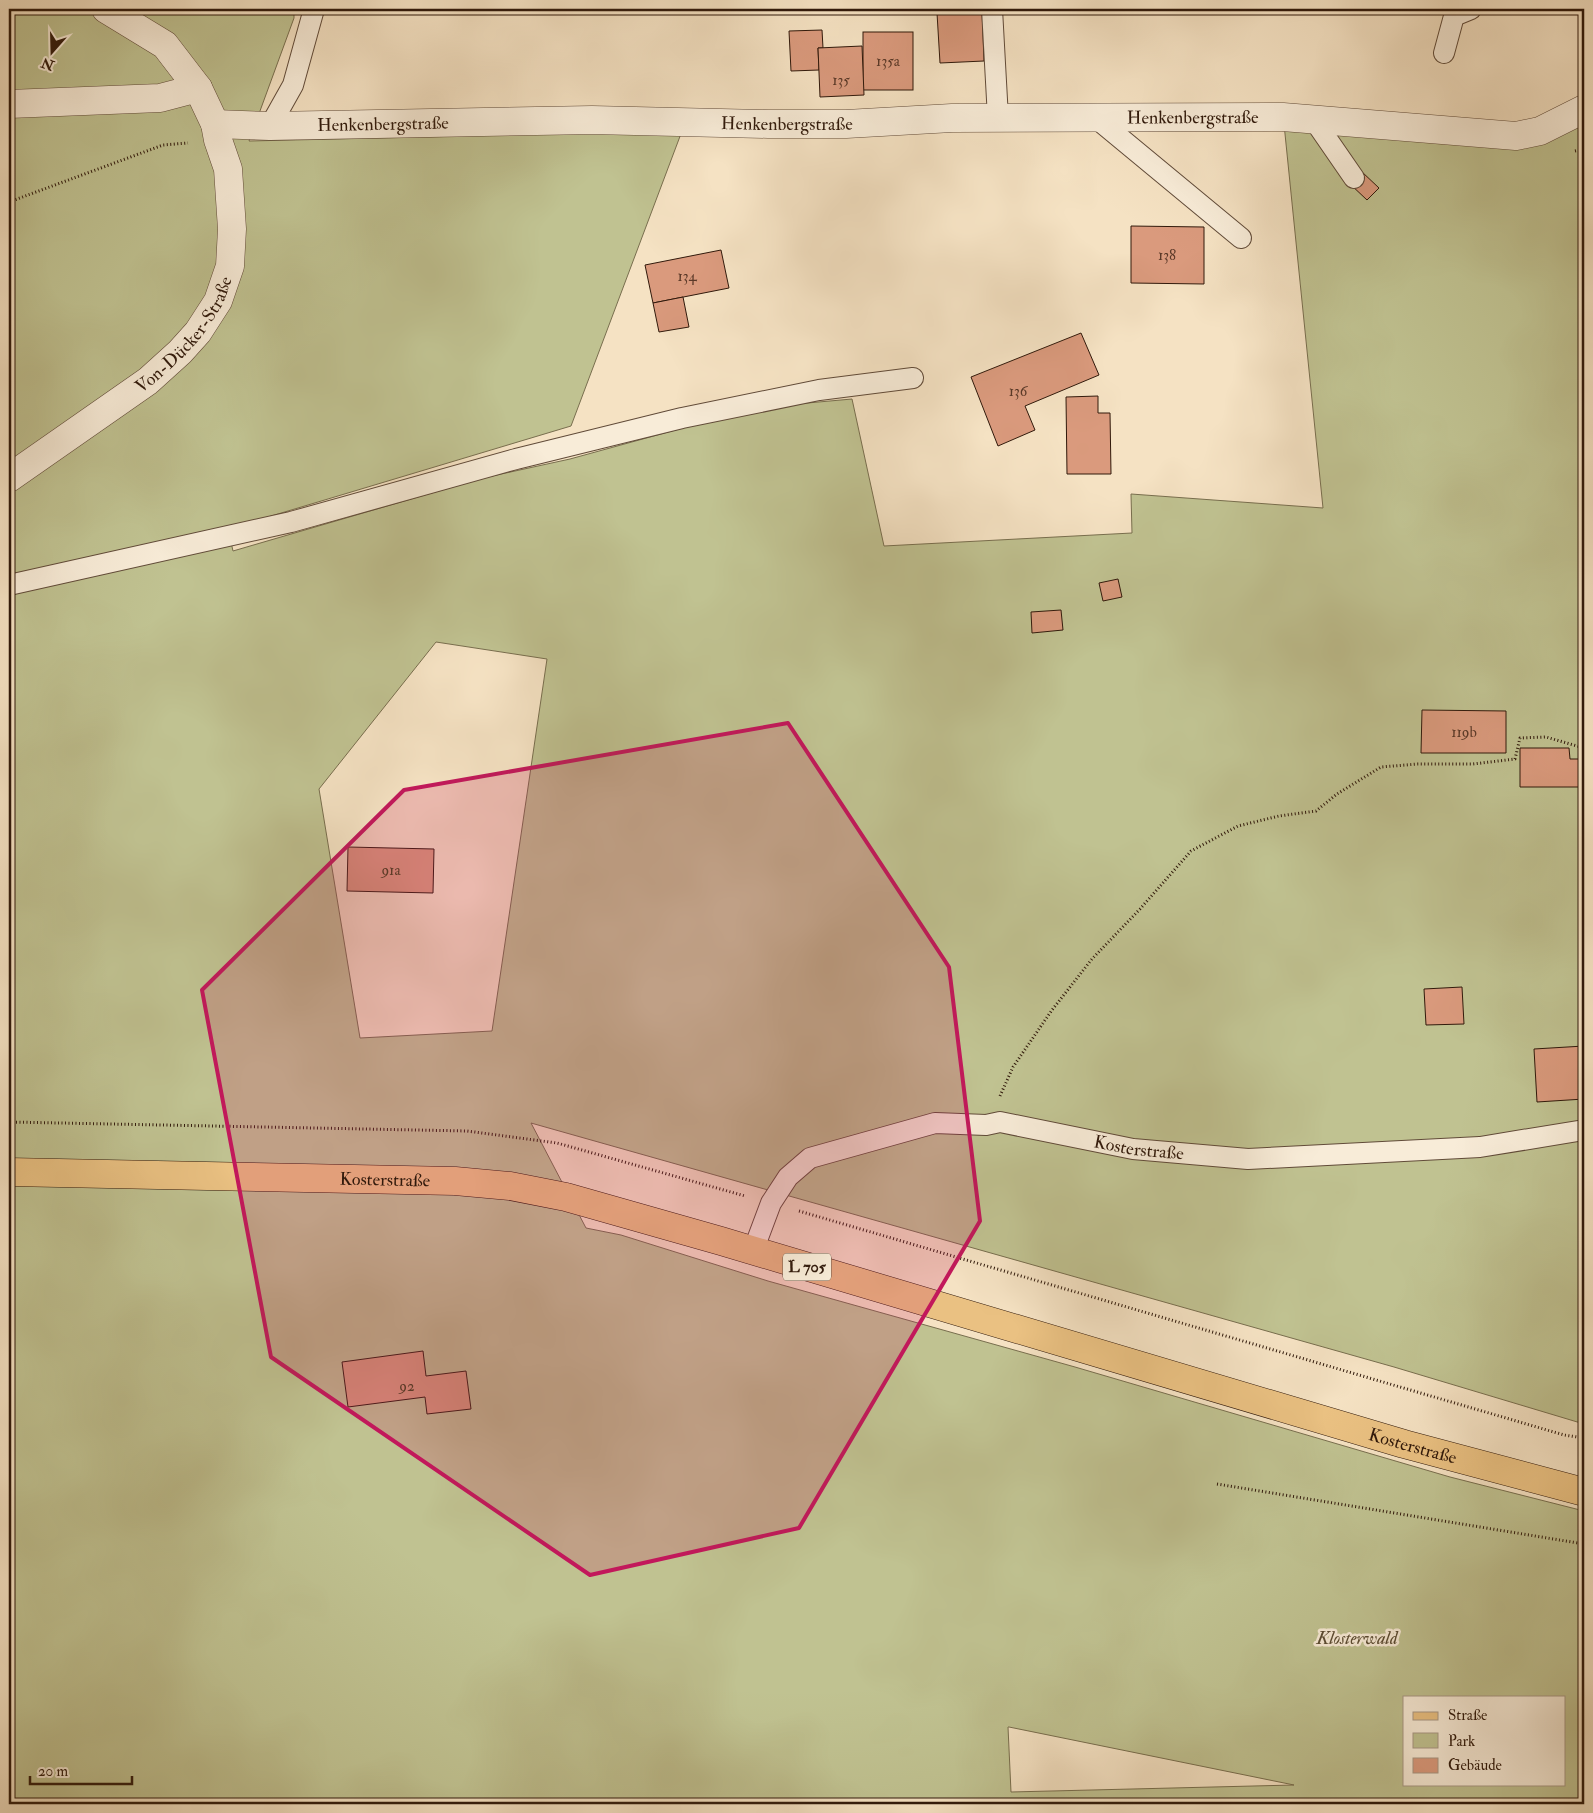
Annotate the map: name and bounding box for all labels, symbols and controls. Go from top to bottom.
north arrow [28,28,78,78]
house number: 135a [876,52,901,71]
text: N [38,53,57,74]
house number: 135 [832,71,850,90]
street label: Henkenbergstraße [1127,106,1259,129]
street label: Henkenbergstraße [317,111,449,137]
street label: Henkenbergstraße [721,111,854,136]
house number: 138 [1158,246,1176,265]
house number: 134 [677,267,697,286]
street label: Von-Dücker-Straße [131,273,237,398]
house number: 136 [1009,382,1029,401]
house number: 119b [1451,723,1477,742]
house number: 91a [380,861,401,880]
street label: Kosterstraße [1092,1130,1185,1165]
street label: Kosterstraße [339,1167,431,1192]
road number: L 705 [783,1254,831,1280]
house number: 92 [398,1377,415,1396]
street label: Kosterstraße [1366,1423,1460,1469]
park label: Klosterwald [1316,1627,1399,1650]
legend [1403,1696,1566,1786]
text: Straße [1448,1706,1487,1725]
text: Park [1448,1732,1475,1751]
scale bar [30,1753,132,1785]
text: Gebäude [1448,1756,1502,1775]
text: 20 m [38,1762,68,1781]

